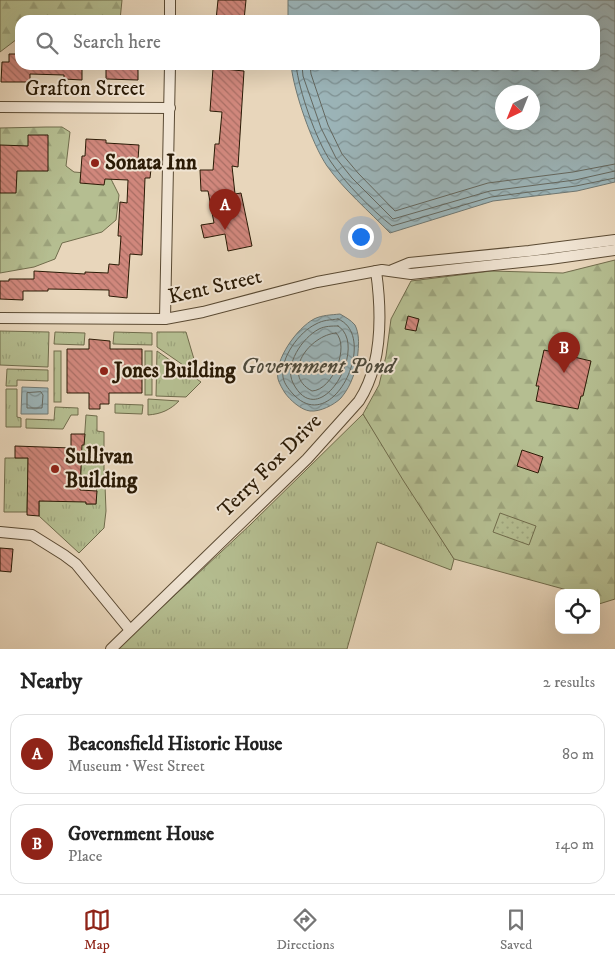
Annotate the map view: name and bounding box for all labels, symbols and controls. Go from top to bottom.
search box [15,15,600,70]
icon: search [33,29,61,57]
text: Search here [73,31,161,54]
street label: Grafton Street [25,76,145,102]
north arrow [495,85,540,130]
place label: Sonata Inn [105,150,198,176]
marker: Sonata Inn [89,157,101,169]
pin: A [209,189,241,230]
your location [348,224,374,250]
street label: Kent Street [166,264,264,310]
pin: B [548,332,580,373]
water label: Government Pond [241,353,398,380]
place label: Jones Building [112,358,236,384]
marker: Jones Building [98,365,110,377]
street label: Terry Fox Drive [213,408,328,523]
place label: Sullivan Building [65,444,138,494]
marker: Sullivan Building [49,463,61,475]
map controls [555,589,600,634]
button: locate [555,589,600,634]
text: Nearby [20,669,82,695]
text: 2 results [543,672,595,692]
text: Beaconsfield Historic House [68,733,282,756]
text: A [32,744,42,764]
text: 80 m [562,744,594,764]
text: Museum · West Street [68,756,205,776]
text: Government House [68,823,214,846]
text: B [32,834,42,854]
text: 140 m [555,834,594,854]
text: Place [68,846,102,866]
tab: Map [83,906,111,954]
tab: Directions [276,906,334,954]
tab: Saved [500,906,532,954]

